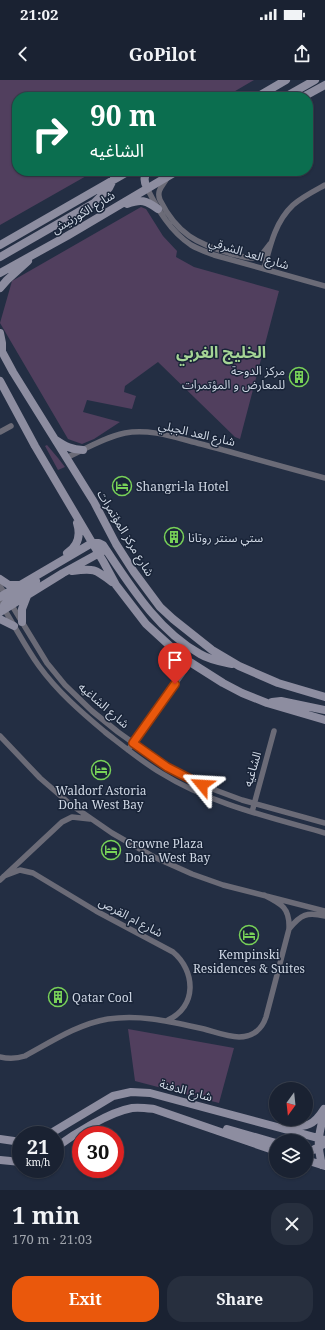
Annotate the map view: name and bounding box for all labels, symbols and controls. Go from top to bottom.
text: 21:02 [20,4,58,24]
text: GoPilot [129,42,196,66]
icon: back [12,43,34,65]
icon: share [291,43,313,65]
text: 90 m [90,96,157,134]
icon: right [24,108,76,160]
text: الشاغيه [90,138,144,162]
street label: شارع الكورنيش [48,186,118,238]
street label: شارع العد الشرقي [206,233,291,275]
district label: الخليج الغربي [176,341,266,366]
place label: مركز الدوحة للمعارض و المؤتمرات [182,362,285,393]
building icon: مركز الدوحة للمعارض و المؤتمرات [288,366,310,388]
street label: شارع العد الجبلي [156,416,237,452]
hotel icon: Shangri-la Hotel [111,475,133,497]
place label: Shangri-la Hotel [136,478,229,495]
street label: شارع مركز المؤتمرات [93,487,159,580]
building icon: ستي سنتر روتانا [163,526,185,548]
place label: ستي سنتر روتانا [188,529,263,547]
pin [158,643,192,684]
icon: arrive [164,649,186,671]
street label: شارع الشاغيه [74,678,133,733]
street label: الشاغيه [239,749,265,789]
hotel icon: Waldorf Astoria Doha West Bay [90,759,112,781]
position arrow [181,764,223,806]
place label: Waldorf Astoria Doha West Bay [56,782,147,813]
place label: Crowne Plaza Doha West Bay [125,835,211,866]
hotel icon: Crowne Plaza Doha West Bay [100,839,122,861]
street label: شارع ام القرص [96,893,166,942]
hotel icon: Kempinski Residences & Suites [238,924,260,946]
place label: Kempinski Residences & Suites [193,946,305,977]
building icon: Qatar Cool [47,986,69,1008]
place label: Qatar Cool [72,989,133,1006]
street label: شارع الدفنة [157,1075,214,1106]
north arrow [269,1082,313,1126]
map controls [269,1082,313,1178]
speed limit sign: 30 [72,1126,124,1178]
text: 21 [27,1133,49,1160]
button: layers [269,1134,313,1178]
text: km/h [26,1155,50,1169]
text: 1 min [12,1198,80,1231]
button: close [271,1203,313,1245]
text: 170 m · 21:03 [12,1230,92,1248]
button: Exit [12,1276,159,1322]
button: Share [167,1276,313,1322]

